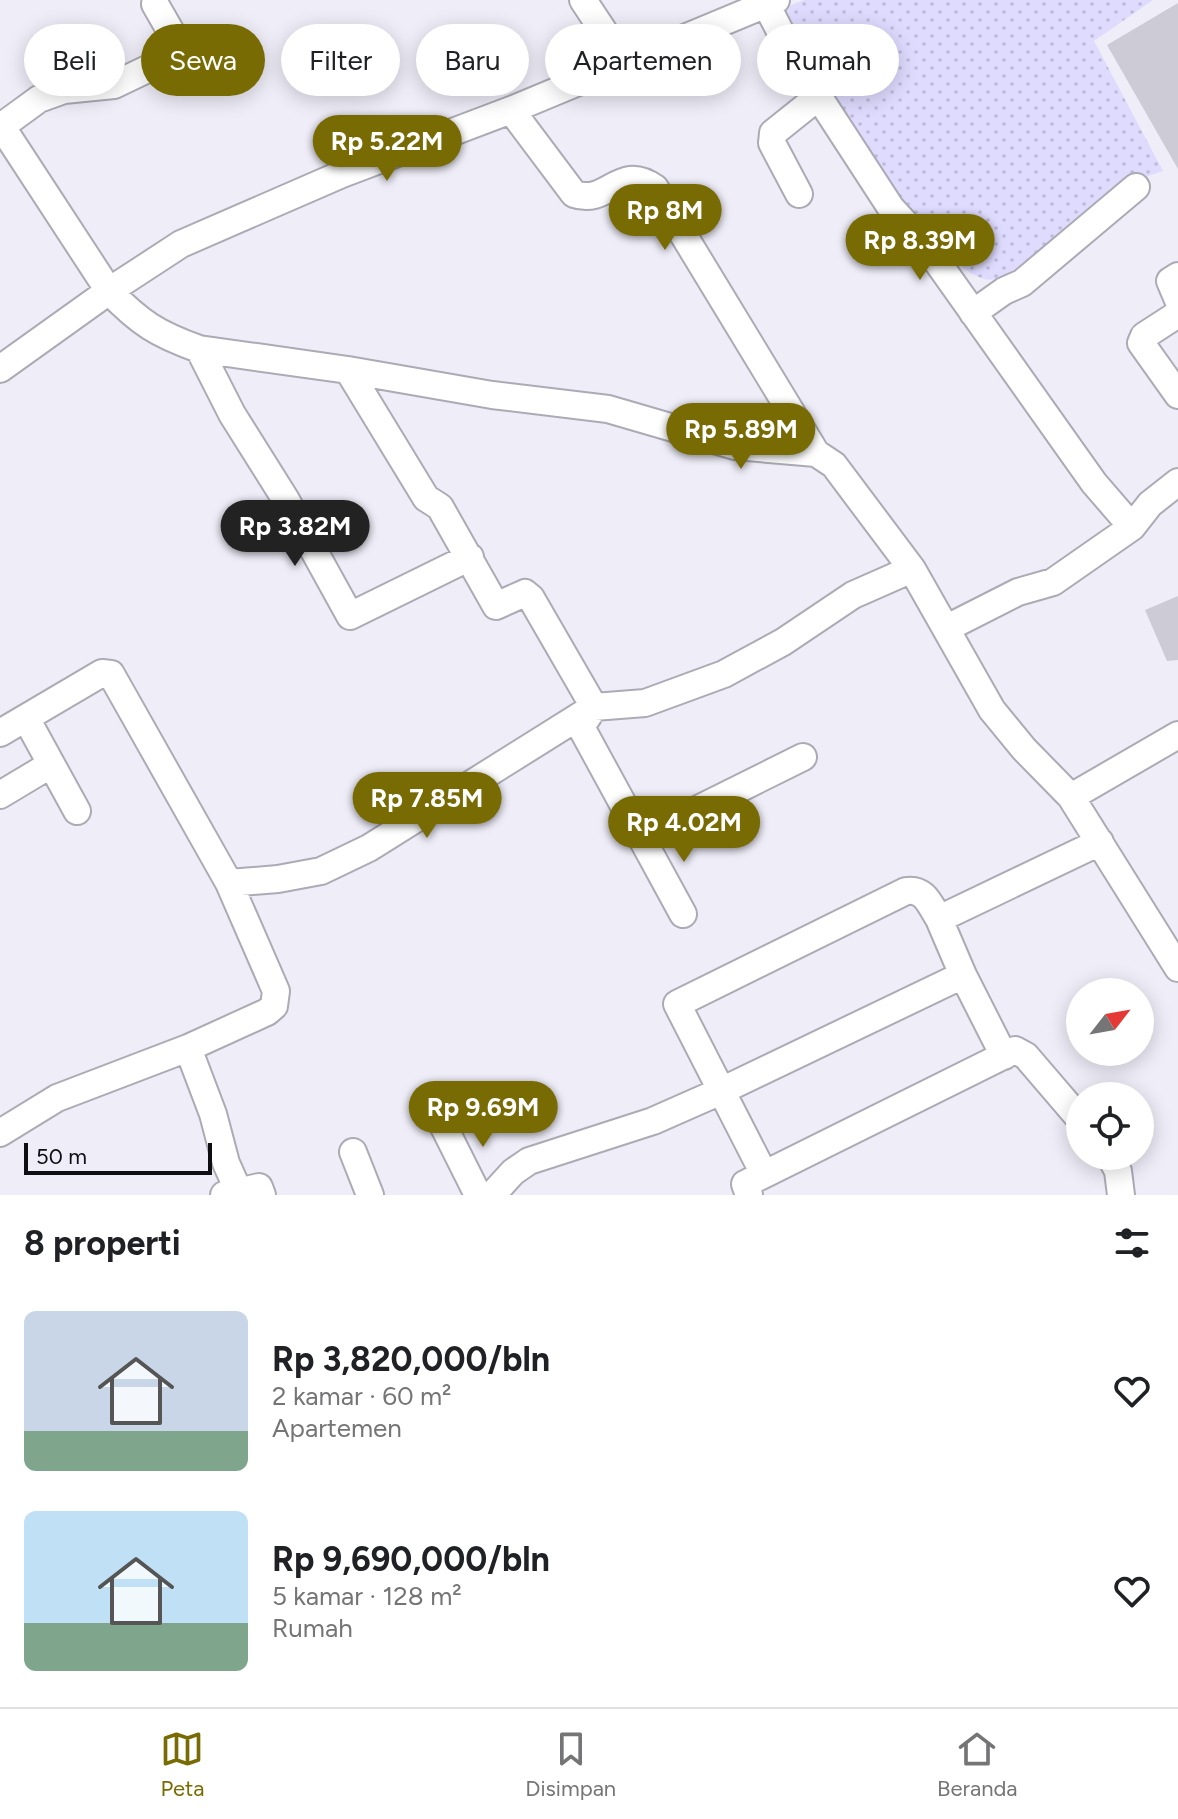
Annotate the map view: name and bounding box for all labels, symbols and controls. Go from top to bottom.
chip: Beli [24,24,125,96]
chip: Sewa [141,24,265,96]
chip: Filter [281,24,400,96]
chip: Baru [416,24,529,96]
chip: Apartemen [545,24,741,96]
chip: Rumah [757,24,899,96]
pin: Rp 5.22M [304,115,470,183]
text: Rp 5.22M [331,125,443,157]
pin: Rp 8M [609,184,721,252]
text: Rp 8M [627,194,703,226]
pin: Rp 8.39M [837,214,1003,282]
text: Rp 8.39M [864,224,976,256]
pin: Rp 5.89M [658,403,824,471]
text: Rp 5.89M [684,413,798,445]
pin: Rp 3.82M [212,500,378,568]
text: Rp 3.82M [239,510,351,542]
pin: Rp 7.85M [344,772,510,840]
text: Rp 7.85M [371,782,483,814]
pin: Rp 4.02M [601,796,767,864]
text: Rp 4.02M [626,806,742,838]
north arrow [1066,978,1154,1066]
map controls [1066,978,1154,1170]
pin: Rp 9.69M [400,1081,566,1149]
button: locate [1066,1082,1154,1170]
text: Rp 9.69M [427,1091,539,1123]
scale bar [24,1139,212,1175]
text: 50 m [36,1143,87,1170]
icon: filters [1110,1221,1154,1265]
text: 8 properti [24,1223,181,1264]
text: Rp 3,820,000/bln [272,1339,550,1380]
icon: home [88,1343,184,1439]
icon: heart [1110,1369,1154,1413]
text: 2 kamar · 60 m² [272,1380,451,1412]
text: Apartemen [272,1412,402,1444]
text: Rp 9,690,000/bln [272,1539,550,1580]
icon: home [88,1543,184,1639]
icon: heart [1110,1569,1154,1613]
text: 5 kamar · 128 m² [272,1580,462,1612]
text: Rumah [272,1612,353,1644]
tab: Peta [160,1727,204,1802]
tab: Disimpan [525,1727,616,1802]
tab: Beranda [937,1727,1018,1802]

